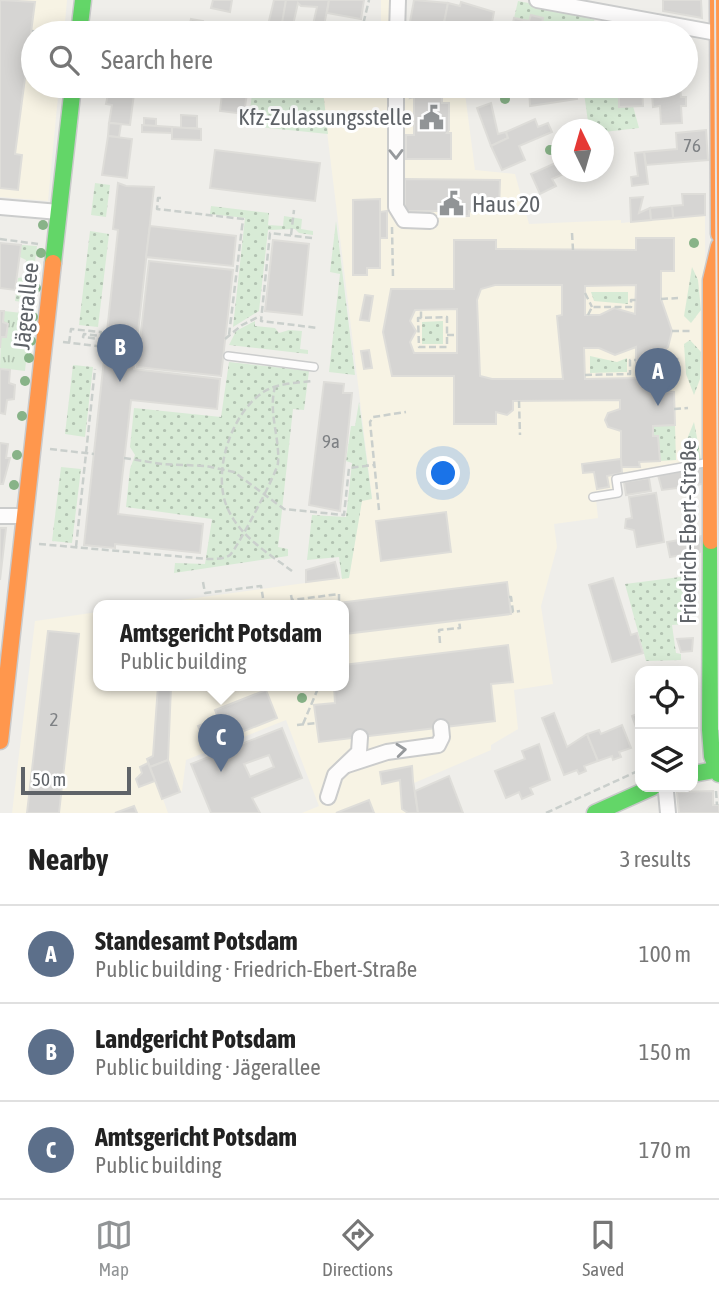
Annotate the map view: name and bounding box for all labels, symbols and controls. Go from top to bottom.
search box [21,21,698,98]
icon: search [45,41,83,79]
text: Search here [101,45,213,75]
public building icon: Kfz-Zulassungsstelle [418,103,446,131]
place label: Kfz-Zulassungsstelle [238,104,412,130]
north arrow [551,119,614,182]
house number: 76 [683,134,701,156]
one-way arrow [388,149,404,160]
public building icon: Haus 20 [438,190,466,218]
place label: Haus 20 [472,191,540,217]
street label: Jägerallee [8,261,44,351]
pin: B [97,324,143,382]
pin: A [635,348,681,406]
house number: 9a [322,430,340,452]
street label: Friedrich-Ebert-Straße [675,440,701,624]
your location [426,456,460,490]
popup [93,600,349,691]
text: Amtsgericht Potsdam [120,618,322,648]
text: Public building [120,648,247,674]
map controls [635,666,698,792]
button: locate [635,666,698,729]
house number: 2 [50,708,58,730]
pin: C [198,714,244,772]
button: layers [635,729,698,792]
one-way arrow [395,743,407,758]
scale bar [21,764,131,796]
text: 50 m [32,768,66,790]
text: Nearby [28,842,108,876]
text: 3 results [620,846,691,872]
text: Standesamt Potsdam [95,926,298,956]
text: A [45,941,57,967]
text: 100 m [639,941,691,967]
text: Public building · Friedrich-Ebert-Straße [95,956,417,982]
text: Landgericht Potsdam [95,1024,296,1054]
text: B [46,1039,56,1065]
text: 150 m [639,1039,691,1065]
text: Public building · Jägerallee [95,1054,321,1080]
text: Amtsgericht Potsdam [95,1122,297,1152]
text: C [46,1137,56,1163]
text: 170 m [639,1137,691,1163]
text: Public building [95,1152,222,1178]
tab: Map [95,1216,133,1280]
tab: Directions [322,1216,393,1280]
tab: Saved [582,1216,624,1280]

